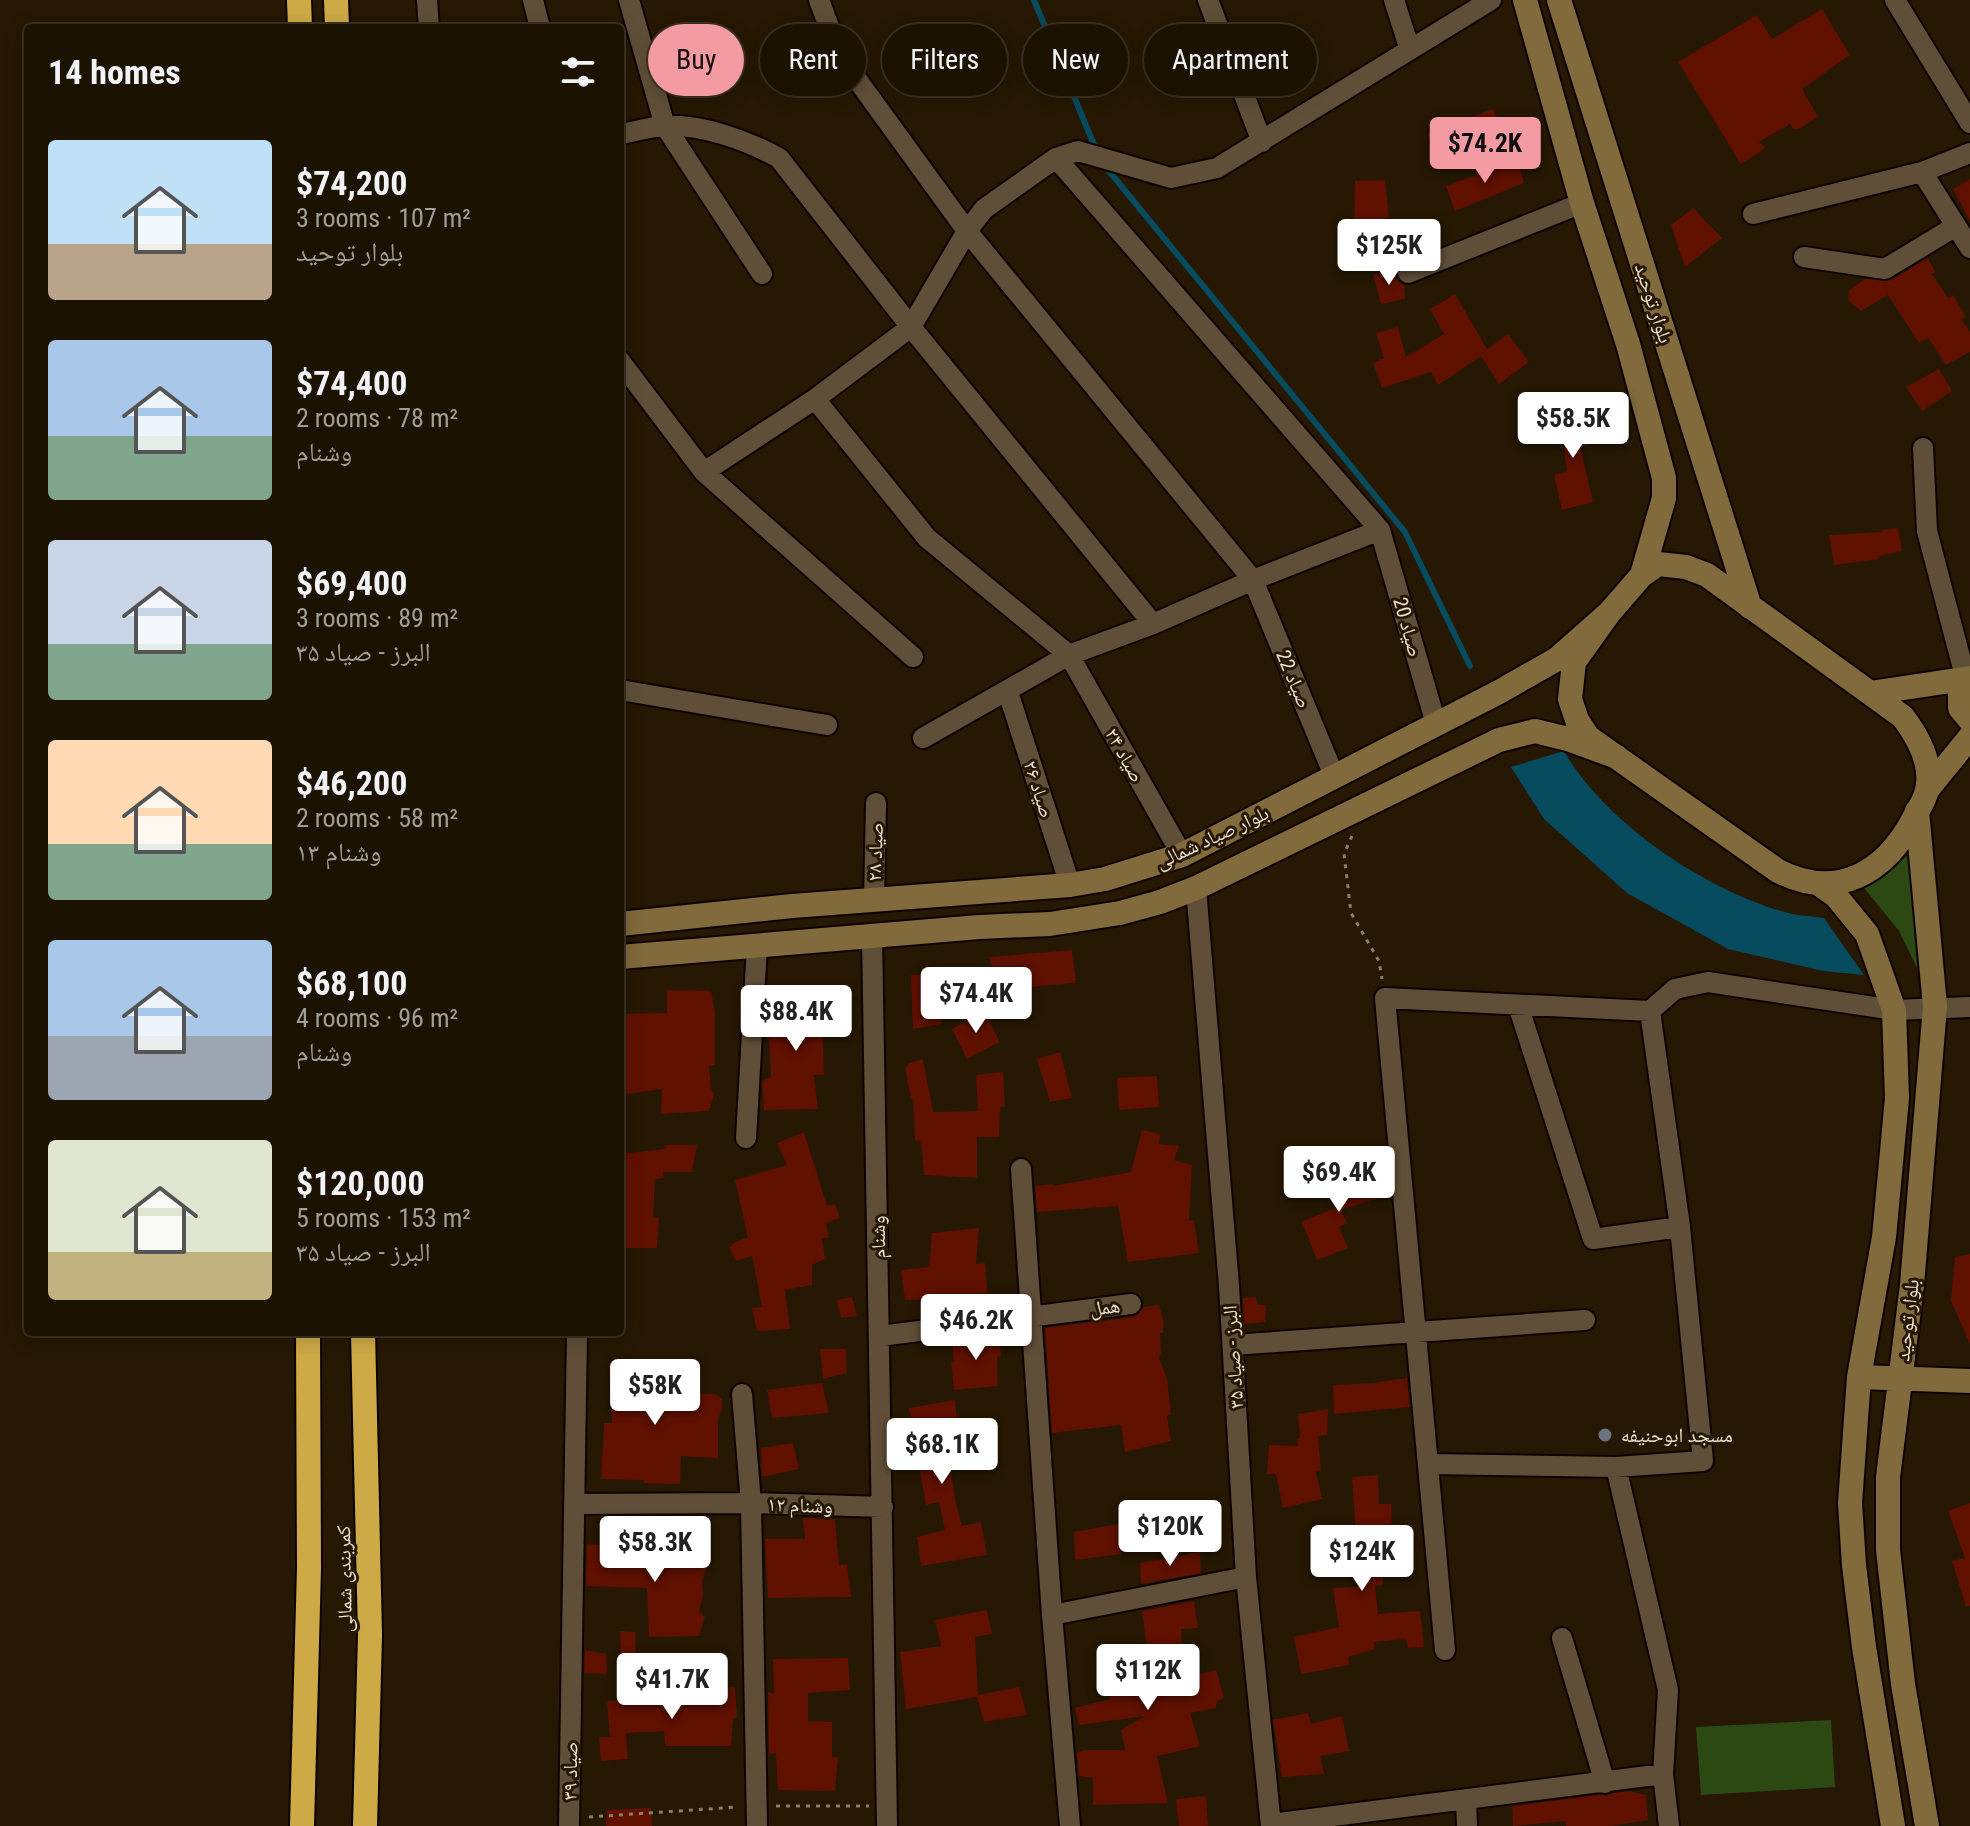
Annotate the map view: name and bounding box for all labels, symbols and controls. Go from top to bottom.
chip: Buy [648,24,744,96]
chip: Rent [760,24,866,96]
chip: Filters [882,24,1007,96]
chip: New [1023,24,1128,96]
chip: Apartment [1144,24,1317,96]
icon: filters [556,50,600,94]
text: 14 homes [48,52,181,92]
pin: $74.2K [1420,117,1550,185]
text: $74.2K [1448,128,1522,158]
text: $74,200 [296,163,407,203]
icon: home [112,172,208,268]
text: 3 rooms · 107 m² [296,203,471,233]
pin: $125K [1333,219,1445,287]
text: $125K [1356,230,1422,260]
text: بلوار توحید [296,237,403,267]
street label: بلوار توحید [1630,260,1678,346]
text: $74,400 [296,363,407,403]
icon: home [112,372,208,468]
pin: $58.5K [1508,392,1638,460]
text: 2 rooms · 78 m² [296,403,458,433]
text: $58.5K [1536,403,1610,433]
text: وشنام [296,437,352,467]
text: $69,400 [296,563,407,603]
icon: home [112,572,208,668]
street label: صیاد 20 [1388,595,1428,659]
text: 3 rooms · 89 m² [296,603,458,633]
text: البرز - صیاد ۳۵ [296,637,431,667]
street label: صیاد 22 [1271,646,1317,712]
street label: صیاد ۲۴ [1100,723,1150,787]
street label: صیاد ۲۶ [1018,757,1060,821]
text: $46,200 [296,763,407,803]
icon: home [112,772,208,868]
street label: بلوار صیاد شمالی [1152,800,1272,874]
text: 2 rooms · 58 m² [296,803,458,833]
street label: صیاد ۲۸ [862,822,888,882]
text: وشنام ۱۳ [296,837,382,867]
text: $68,100 [296,963,407,1003]
pin: $74.4K [911,967,1041,1035]
icon: home [112,972,208,1068]
text: $74.4K [939,978,1013,1008]
pin: $88.4K [731,985,861,1053]
text: $88.4K [759,996,833,1026]
text: 4 rooms · 96 m² [296,1003,458,1033]
text: وشنام [296,1037,352,1067]
pin: $69.4K [1274,1146,1404,1214]
text: $69.4K [1302,1157,1376,1187]
text: $120,000 [296,1163,425,1203]
icon: home [112,1172,208,1268]
text: 5 rooms · 153 m² [296,1203,471,1233]
street label: وشنام [866,1215,892,1259]
text: البرز - صیاد ۳۵ [296,1237,431,1267]
street label: بلوار توحید [1890,1278,1924,1362]
street label: همل [1089,1293,1121,1321]
pin: $46.2K [911,1294,1041,1362]
street label: البرز - صیاد ۳۵ [1217,1304,1249,1410]
text: $46.2K [939,1305,1013,1335]
pin: $58K [608,1359,702,1427]
text: $58K [628,1370,682,1400]
pin: $68.1K [877,1418,1007,1486]
place label: مسجد ابوحنیفه [1621,1423,1733,1447]
marker: مسجد ابوحنیفه [1596,1426,1614,1444]
text: $68.1K [905,1429,979,1459]
street label: وشنام ۱۲ [767,1492,833,1520]
pin: $120K [1114,1500,1226,1568]
text: $120K [1137,1511,1203,1541]
pin: $58.3K [590,1516,720,1584]
street label: کمربندی شمالی [331,1525,357,1633]
pin: $124K [1306,1525,1418,1593]
text: $58.3K [618,1527,692,1557]
text: $124K [1329,1536,1395,1566]
pin: $112K [1092,1644,1204,1712]
pin: $41.7K [607,1653,737,1721]
text: $112K [1115,1655,1181,1685]
text: $41.7K [635,1664,709,1694]
street label: صیاد ۳۹ [557,1741,583,1801]

